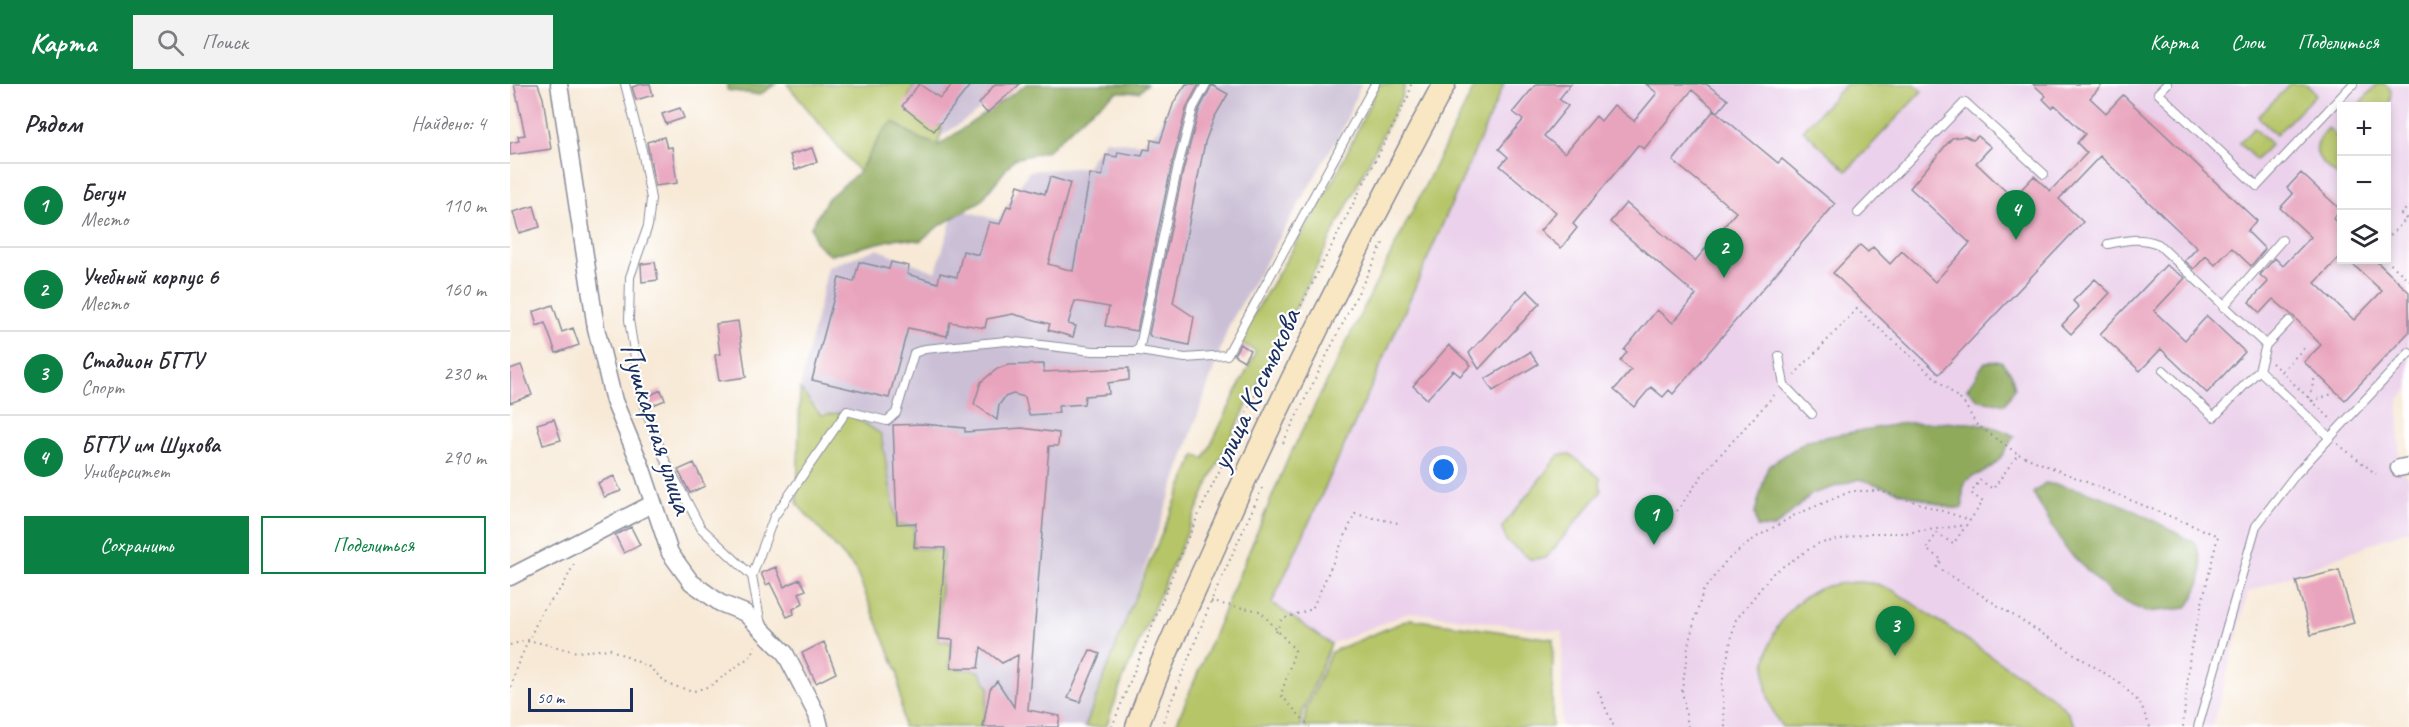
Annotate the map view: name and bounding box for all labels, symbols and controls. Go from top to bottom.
search box [133,15,553,69]
text: Карта [30,25,97,60]
icon: search [154,26,187,59]
text: Поиск [202,28,248,56]
text: Карта [2150,29,2198,55]
text: Слои [2231,29,2265,55]
text: Поделиться [2298,29,2379,55]
map controls [2337,102,2391,264]
button: + [2337,102,2391,156]
text: Рядом [24,107,82,140]
text: Найдено: 4 [411,111,486,136]
button: − [2337,156,2391,210]
text: Бегун [81,179,125,207]
pin: 4 [1996,190,2036,240]
text: 1 [39,193,48,218]
text: 110 m [443,193,486,218]
text: Место [81,207,128,232]
button: layers [2337,210,2391,264]
pin: 2 [1704,228,1744,278]
text: Учебный корпус 6 [81,263,218,291]
text: 2 [39,277,48,302]
text: 160 m [443,277,486,302]
text: Место [81,291,128,316]
street label: улица Костюкова [1200,300,1310,478]
street label: Пушкарная улица [611,337,703,520]
text: Стадион БГТУ [81,347,203,375]
text: 3 [39,361,48,386]
text: 230 m [443,361,486,386]
text: Спорт [81,375,124,400]
text: БГТУ им Шухова [81,431,220,459]
text: 4 [39,445,48,470]
text: 290 m [443,445,486,470]
your location [1429,455,1458,484]
text: Университет [81,459,170,484]
pin: 1 [1634,496,1674,545]
button: Сохранить [24,516,249,574]
button: Поделиться [261,516,486,574]
pin: 3 [1876,606,1914,656]
scale bar [528,685,633,712]
text: 50 m [537,688,564,708]

